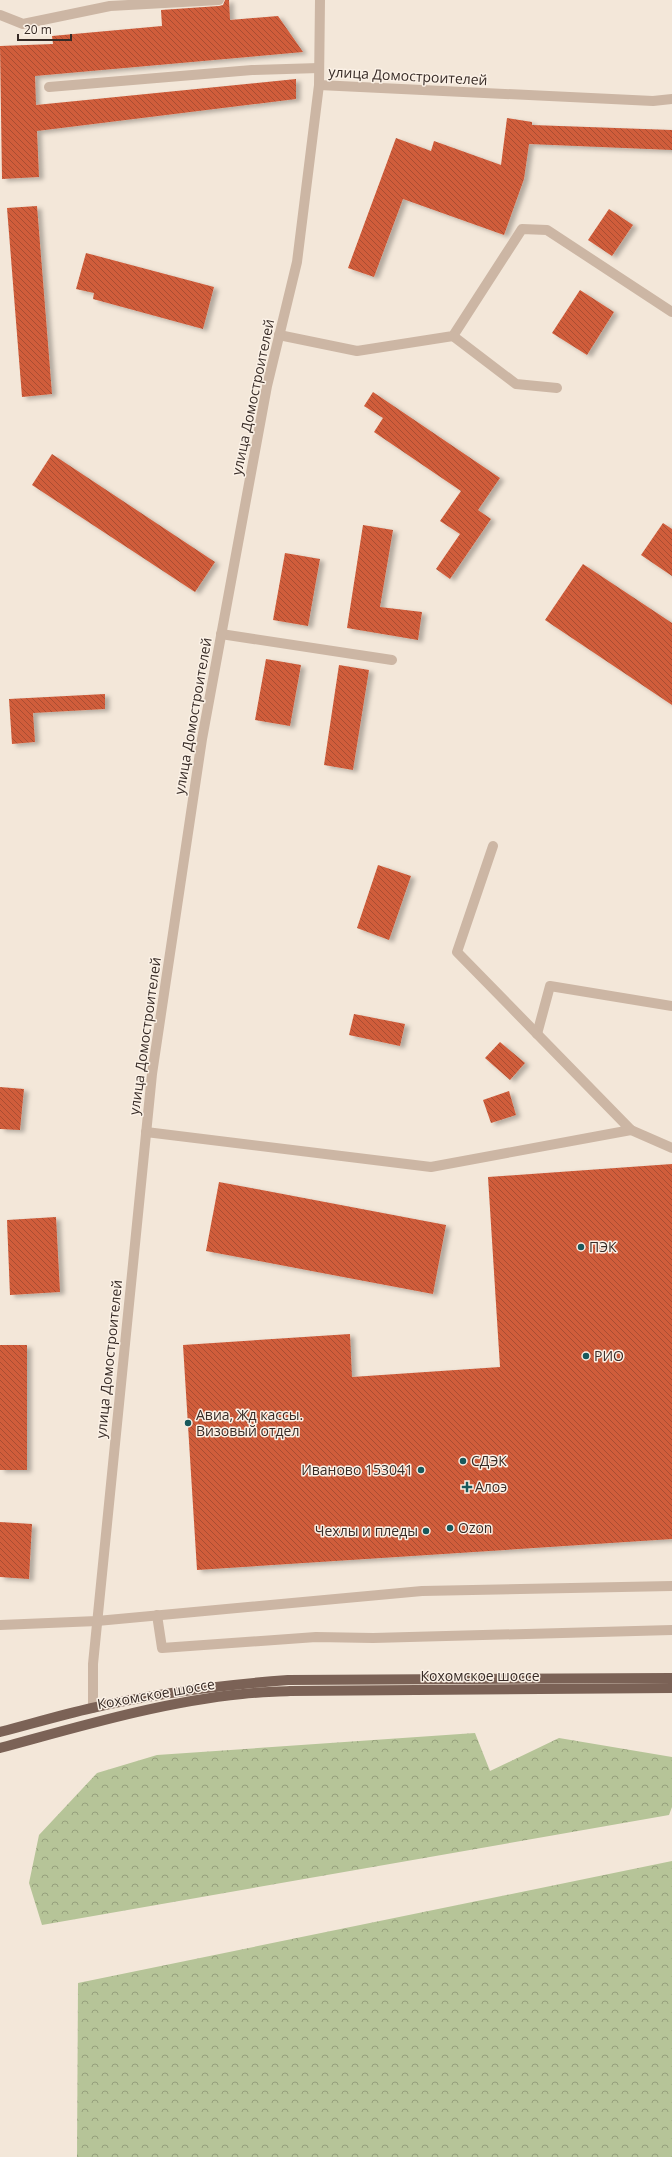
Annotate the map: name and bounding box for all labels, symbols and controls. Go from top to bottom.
scale bar [18,16,71,42]
text: 20 m [24,21,52,38]
street label: улица Домостроителей [328,62,488,89]
street label: улица Домостроителей [227,317,278,477]
street label: улица Домостроителей [169,636,216,796]
street label: улица Домостроителей [124,956,165,1116]
place label: ПЭК [589,1237,617,1256]
marker: ПЭК [576,1242,586,1252]
street label: улица Домостроителей [91,1279,126,1439]
place label: РИО [594,1346,624,1365]
marker: РИО [581,1351,591,1361]
place label: Авиа, Жд кассы. Визовый отдел [196,1405,303,1440]
marker: Авиа, Жд кассы. Визовый отдел [183,1418,193,1428]
place label: СДЭК [471,1451,507,1470]
marker: СДЭК [458,1456,468,1466]
place label: Иваново 153041 [301,1460,413,1479]
marker: Иваново 153041 [416,1465,426,1475]
place label: Алоэ [475,1477,507,1496]
marker: Алоэ [462,1482,472,1492]
place label: Ozon [458,1518,492,1537]
place label: Чехлы и пледы [315,1521,418,1540]
marker: Ozon [445,1523,455,1533]
marker: Чехлы и пледы [421,1526,431,1536]
street label: Кохомское шоссе [421,1666,540,1685]
street label: Кохомское шоссе [96,1674,216,1713]

